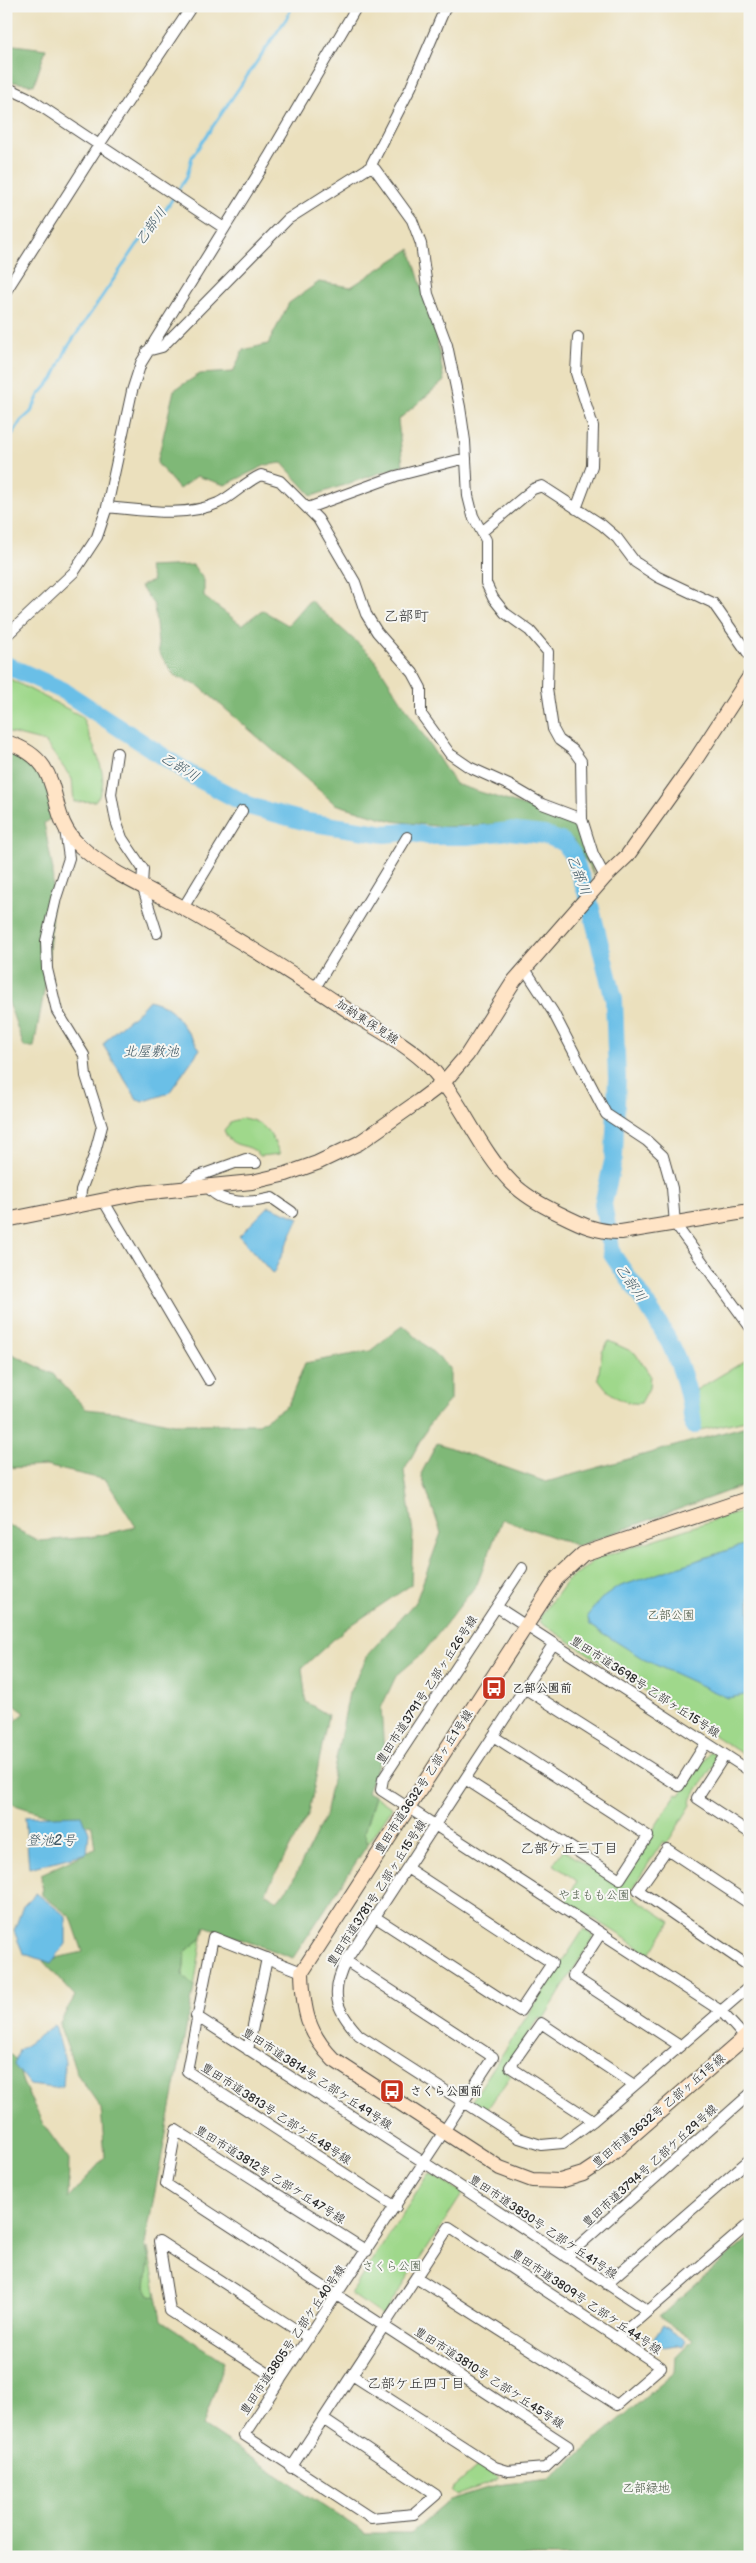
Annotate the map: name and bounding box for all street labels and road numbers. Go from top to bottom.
street label: 加納東保見線 [333,996,401,1048]
street label: 豊田市道3791号 乙部ヶ丘26号線 [373,1613,481,1767]
street label: 豊田市道3698号 乙部ヶ丘15号線 [567,1633,723,1741]
street label: 豊田市道3632号 乙部ヶ丘1号線 [372,1707,476,1857]
street label: 豊田市道3781号 乙部ヶ丘15号線 [324,1817,430,1969]
street label: 豊田市道3814号 乙部ケ丘49号線 [239,2025,395,2133]
street label: 豊田市道3632号 乙部ヶ丘1号線 [589,2051,729,2171]
street label: 豊田市道3813号 乙部ケ丘48号線 [198,2060,354,2168]
street label: 豊田市道3794号 乙部ケ丘29号線 [579,2101,721,2231]
street label: 豊田市道3812号 乙部ケ丘47号線 [192,2122,348,2228]
street label: 豊田市道3830号 乙部ケ丘41号線 [466,2172,620,2282]
street label: 豊田市道3809号 乙部ケ丘44号線 [508,2246,664,2358]
street label: 豊田市道3805号 乙部ケ丘40号線 [237,2262,349,2418]
street label: 豊田市道3810号 乙部ケ丘45号線 [411,2324,567,2432]

